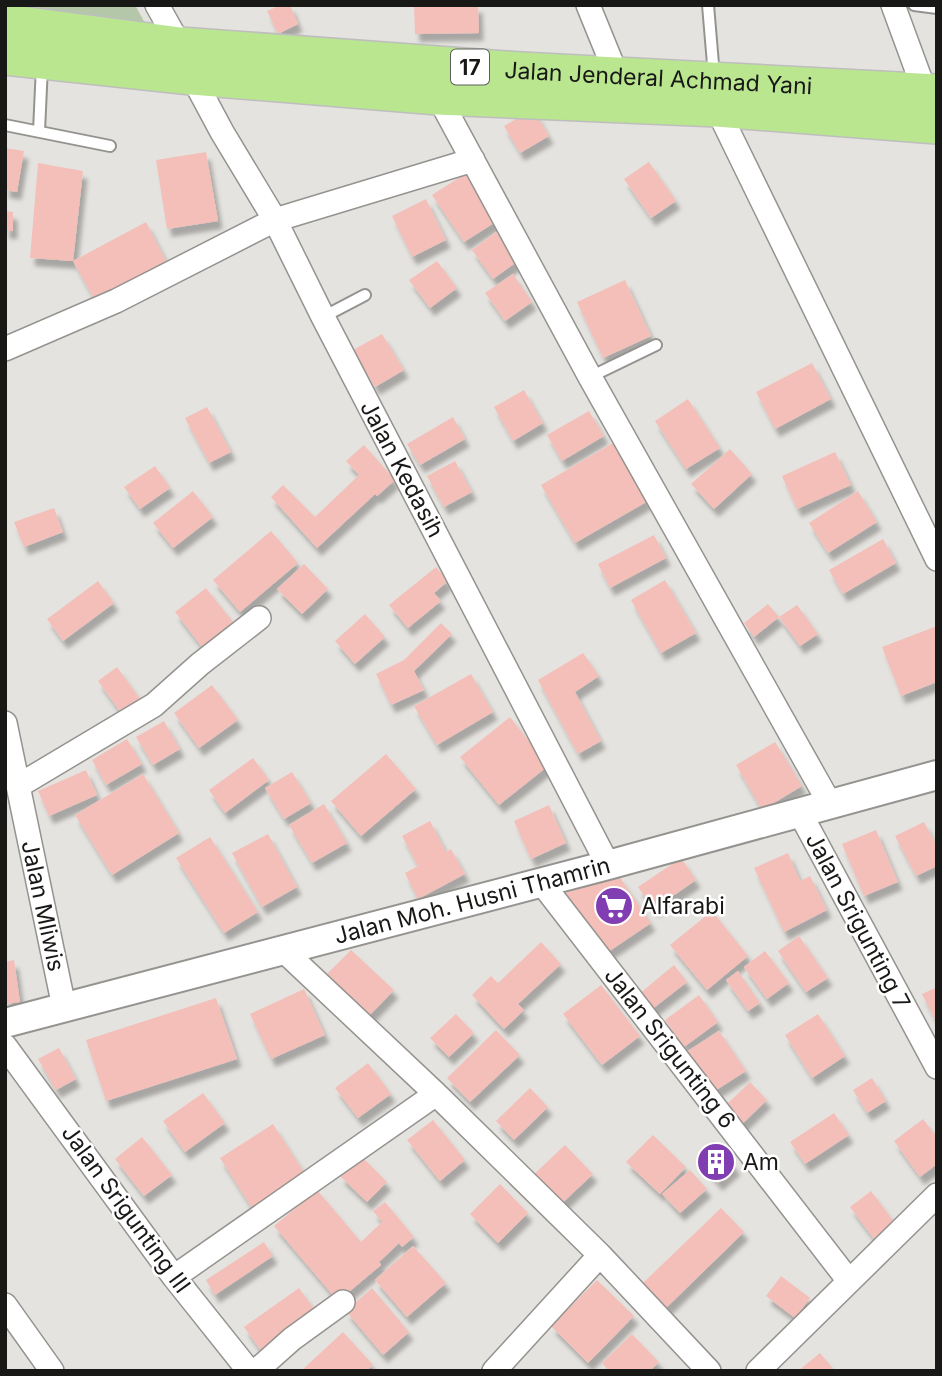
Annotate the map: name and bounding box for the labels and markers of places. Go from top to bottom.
supermarket icon: Alfarabi [593,885,635,927]
place label: Alfarabi [641,892,725,920]
building icon: Am [695,1141,737,1183]
place label: Am [743,1148,779,1176]

